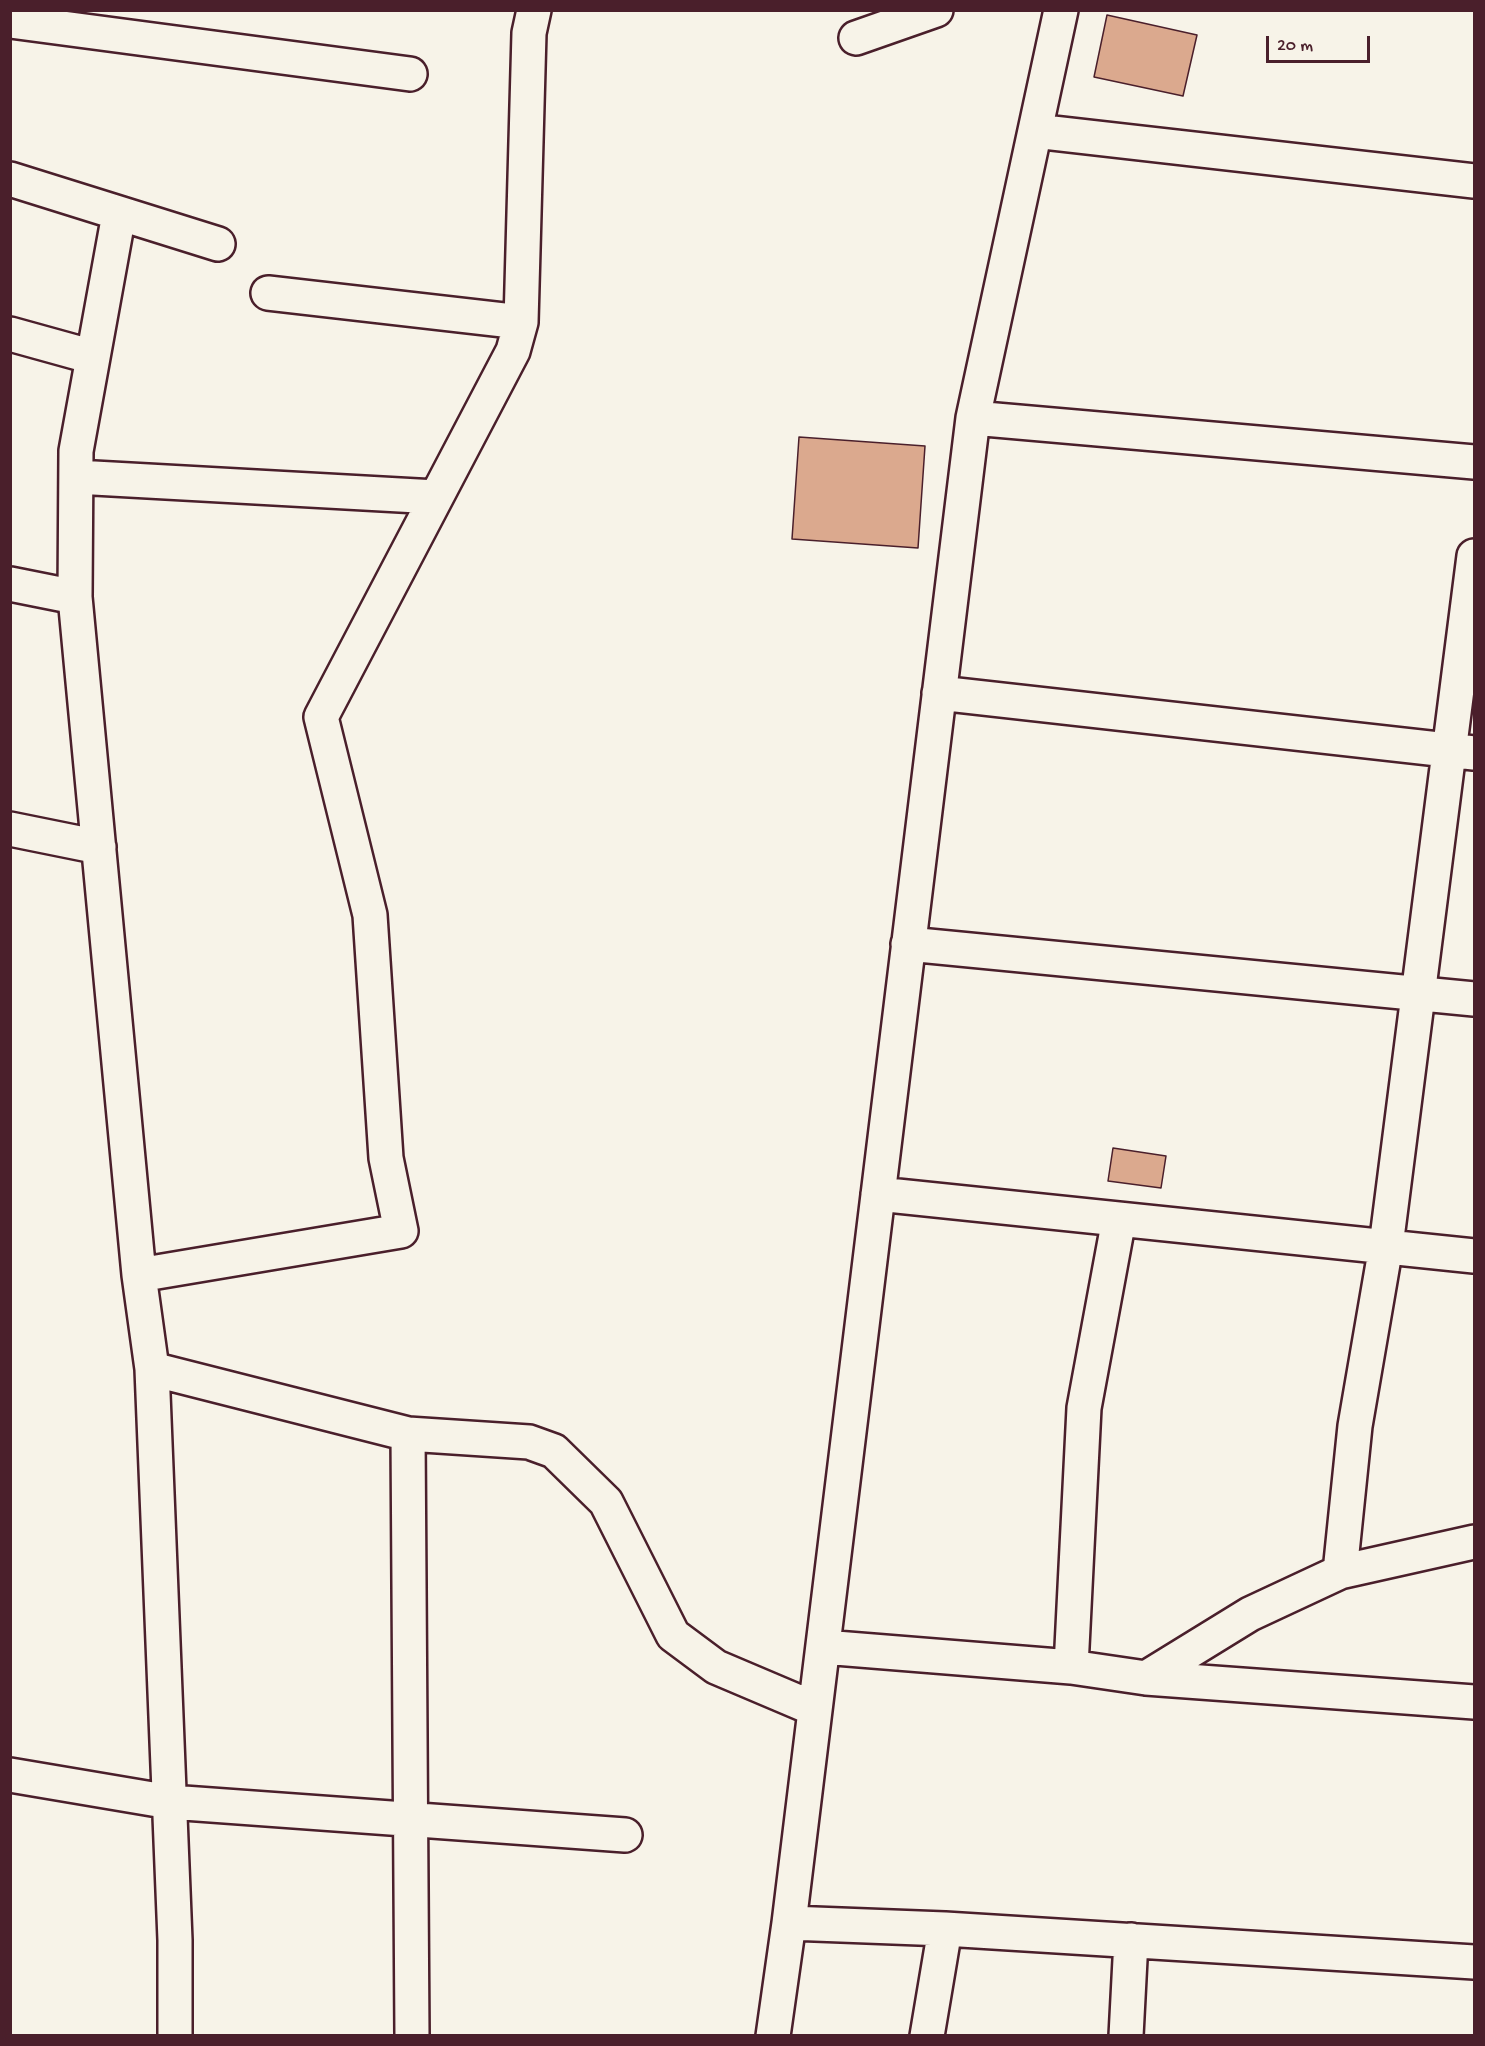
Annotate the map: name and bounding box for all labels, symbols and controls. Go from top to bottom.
scale bar [1269,24,1372,62]
text: 20 m [1277,36,1313,57]

